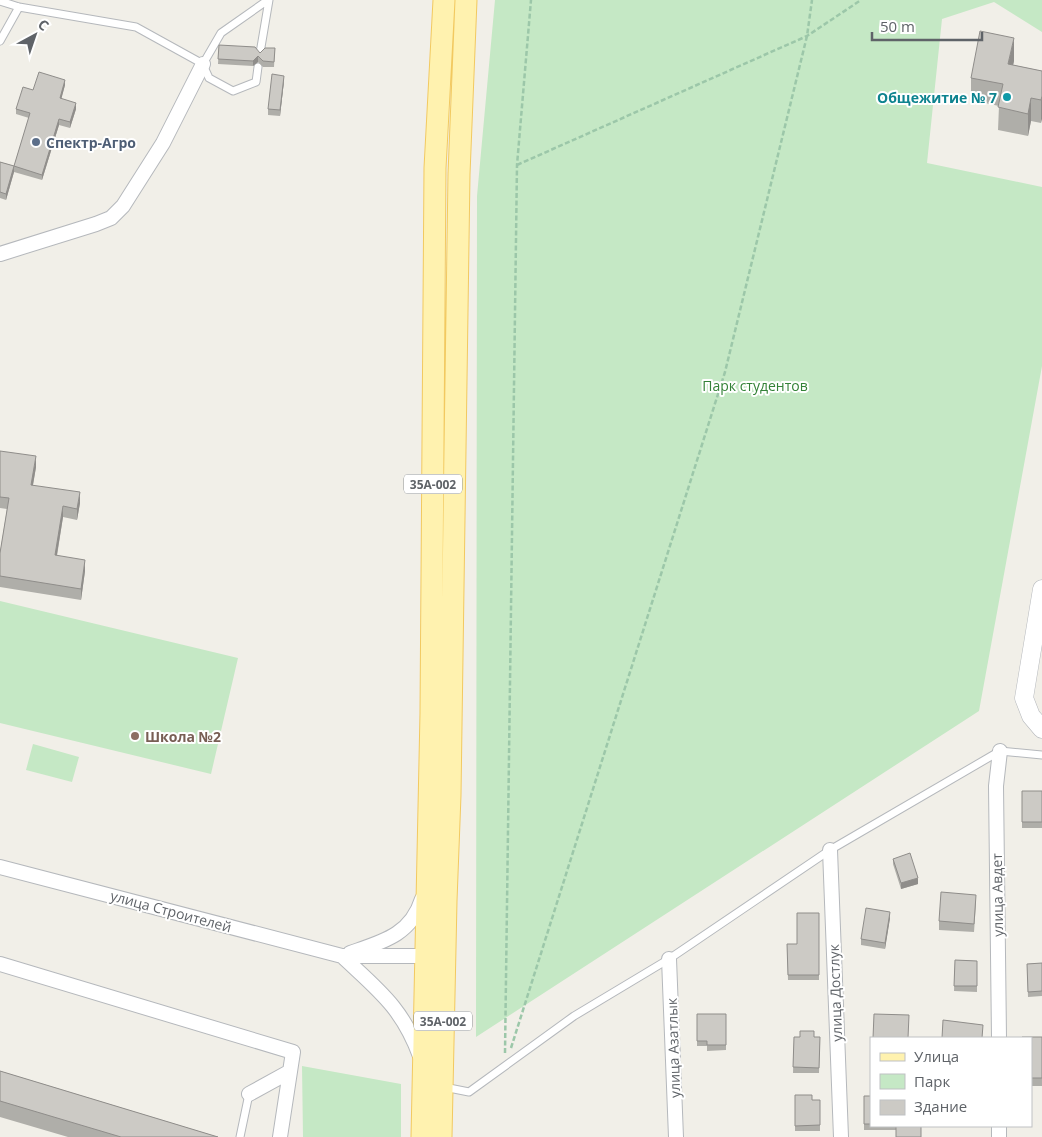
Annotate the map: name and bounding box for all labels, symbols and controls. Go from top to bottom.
north arrow [10,10,60,60]
scale bar [872,10,982,42]
text: С [34,15,53,35]
text: 50 m [880,16,915,36]
place label: Общежитие № 7 [877,88,997,107]
marker: Общежитие № 7 [1001,91,1013,103]
place label: Спектр-Агро [46,133,136,152]
marker: Спектр-Агро [30,136,42,148]
park label: Парк студентов [702,376,808,395]
road number: 35А-002 [404,474,462,494]
place label: Школа №2 [145,727,221,746]
marker: Школа №2 [129,730,141,742]
street label: улица Авдет [987,853,1007,937]
street label: улица Строителей [108,886,234,936]
street label: улица Достлук [824,943,846,1042]
street label: улица Азатлык [662,997,684,1098]
road number: 35А-002 [414,1011,472,1030]
legend [870,1037,1032,1127]
text: Улица [914,1046,959,1066]
text: Парк [914,1071,950,1091]
text: Здание [914,1096,967,1116]

